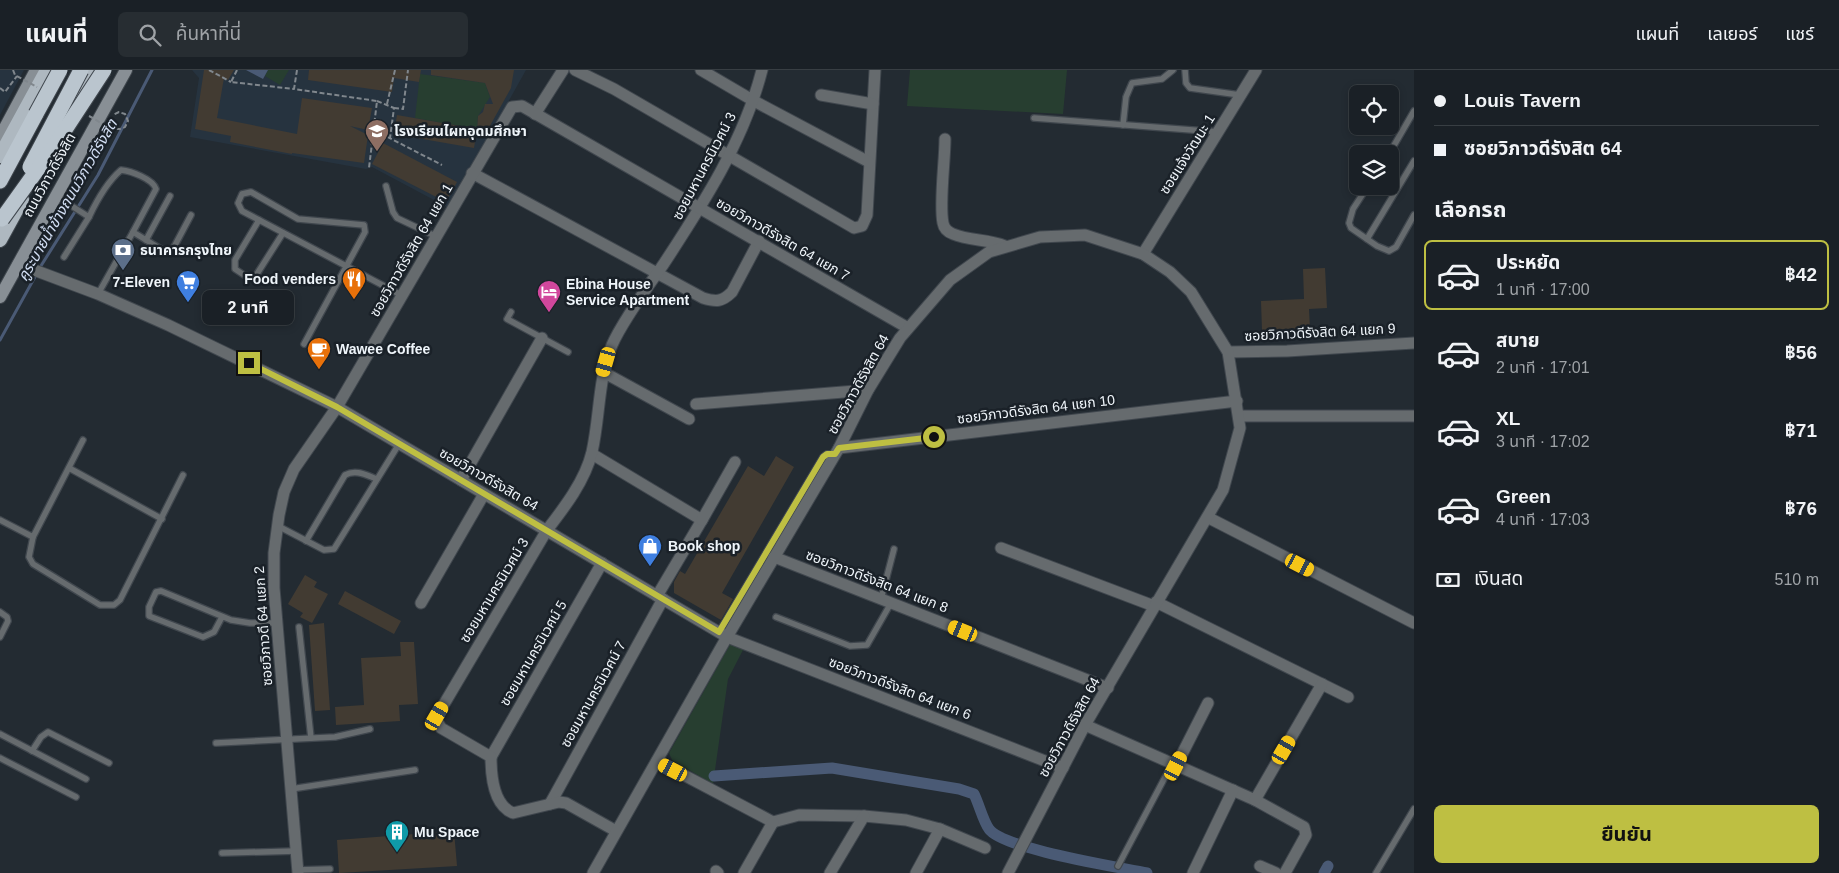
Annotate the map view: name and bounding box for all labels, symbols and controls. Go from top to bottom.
search box [118,12,468,57]
text: แผนที่ [25,20,88,47]
icon: search [136,21,164,49]
text: ค้นหาที่นี่ [176,23,241,44]
text: แผนที่ [1635,24,1679,44]
text: เลเยอร์ [1707,24,1757,44]
text: แชร์ [1785,24,1814,44]
map controls [1349,85,1399,195]
button: locate [1349,85,1399,135]
text: Louis Tavern [1464,90,1581,111]
street label: ซอยมหานครนิเวศน์ 3 [669,109,739,222]
street label: ซอยแจ้งวัฒนะ 1 [1156,111,1218,197]
water label: คูระบายน้ำข้างถนนวิภาวดีรังสิต [12,114,122,284]
school or university icon: โรงเรียนไผทอุดมศึกษา [364,118,390,152]
place label: โรงเรียนไผทอุดมศึกษา [394,123,527,140]
street label: ถนนวิภาวดีรังสิต [19,130,79,220]
text: ซอยวิภาวดีรังสิต 64 [1464,138,1621,159]
button: layers [1349,145,1399,195]
street label: ซอยวิภาวดีรังสิต 64 แยก 1 [366,180,456,319]
street label: ซอยวิภาวดีรังสิต 64 แยก 7 [714,194,853,284]
text: เลือกรถ [1434,197,1507,222]
bank icon: ธนาคารกรุงไทย [110,237,136,271]
place label: ธนาคารกรุงไทย [140,242,232,259]
text: ประหยัด [1496,252,1560,273]
icon: car [1436,253,1481,298]
text: ฿42 [1785,264,1817,285]
restaurant icon: Food venders [341,266,367,300]
supermarket icon: 7-Eleven [175,269,201,303]
place label: Food venders [244,271,336,287]
place label: 7-Eleven [112,274,170,290]
place label: Ebina House Service Apartment [566,276,690,308]
hotel icon: Ebina House Service Apartment [536,279,562,313]
text: 1 นาที · 17:00 [1496,281,1590,298]
callout: 2 นาที [203,290,295,326]
text: 2 นาที [228,299,268,316]
street label: ซอยวิภาวดีรังสิต 64 แยก 9 [1244,320,1396,344]
text: สบาย [1496,330,1540,351]
street label: ซอยวิภาวดีรังสิต 64 [824,331,892,437]
icon: car [1436,331,1481,376]
cafe icon: Wawee Coffee [306,336,332,370]
place label: Wawee Coffee [336,341,431,357]
text: ฿56 [1785,342,1817,363]
car [594,346,617,378]
route end [238,352,260,374]
text: 2 นาที · 17:01 [1496,359,1590,376]
street label: ซอยวิภาวดีรังสิต 64 แยก 10 [956,391,1116,427]
text: XL [1496,408,1520,429]
icon: car [1436,409,1481,454]
text: ฿71 [1785,420,1817,441]
route start [923,426,945,448]
text: 3 นาที · 17:02 [1496,433,1590,450]
street label: ซอยวิภาวดีรังสิต 64 [437,444,541,514]
text: Green [1496,486,1551,507]
icon: car [1436,487,1481,532]
text: ฿76 [1785,498,1817,519]
text: 4 นาที · 17:03 [1496,511,1590,528]
shop icon: Book shop [637,533,663,567]
street label: ซอยมหานครนิเวศน์ 3 [456,535,532,645]
place label: Book shop [668,538,740,554]
street label: ซอยวิภาวดีรังสิต 64 แยก 8 [804,546,951,616]
car [1283,552,1316,578]
street label: ซอยวิภาวดี 64 แยก 2 [251,565,275,686]
icon: cash [1434,566,1462,594]
text: เงินสด [1474,568,1523,589]
text: 510 m [1775,571,1819,588]
street label: ซอยมหานครนิเวศน์ 5 [496,597,570,709]
car [946,618,979,644]
street label: ซอยมหานครนิเวศน์ 7 [557,638,629,750]
street label: ซอยวิภาวดีรังสิต 64 แยก 6 [827,653,974,723]
street label: ซอยวิภาวดีรังสิต 64 [1035,674,1103,780]
car [423,699,450,733]
car [1270,733,1297,767]
car [1162,749,1189,783]
car [656,757,689,783]
button: ยืนยัน [1434,805,1819,863]
building icon: Mu Space [384,819,410,853]
place label: Mu Space [414,824,480,840]

